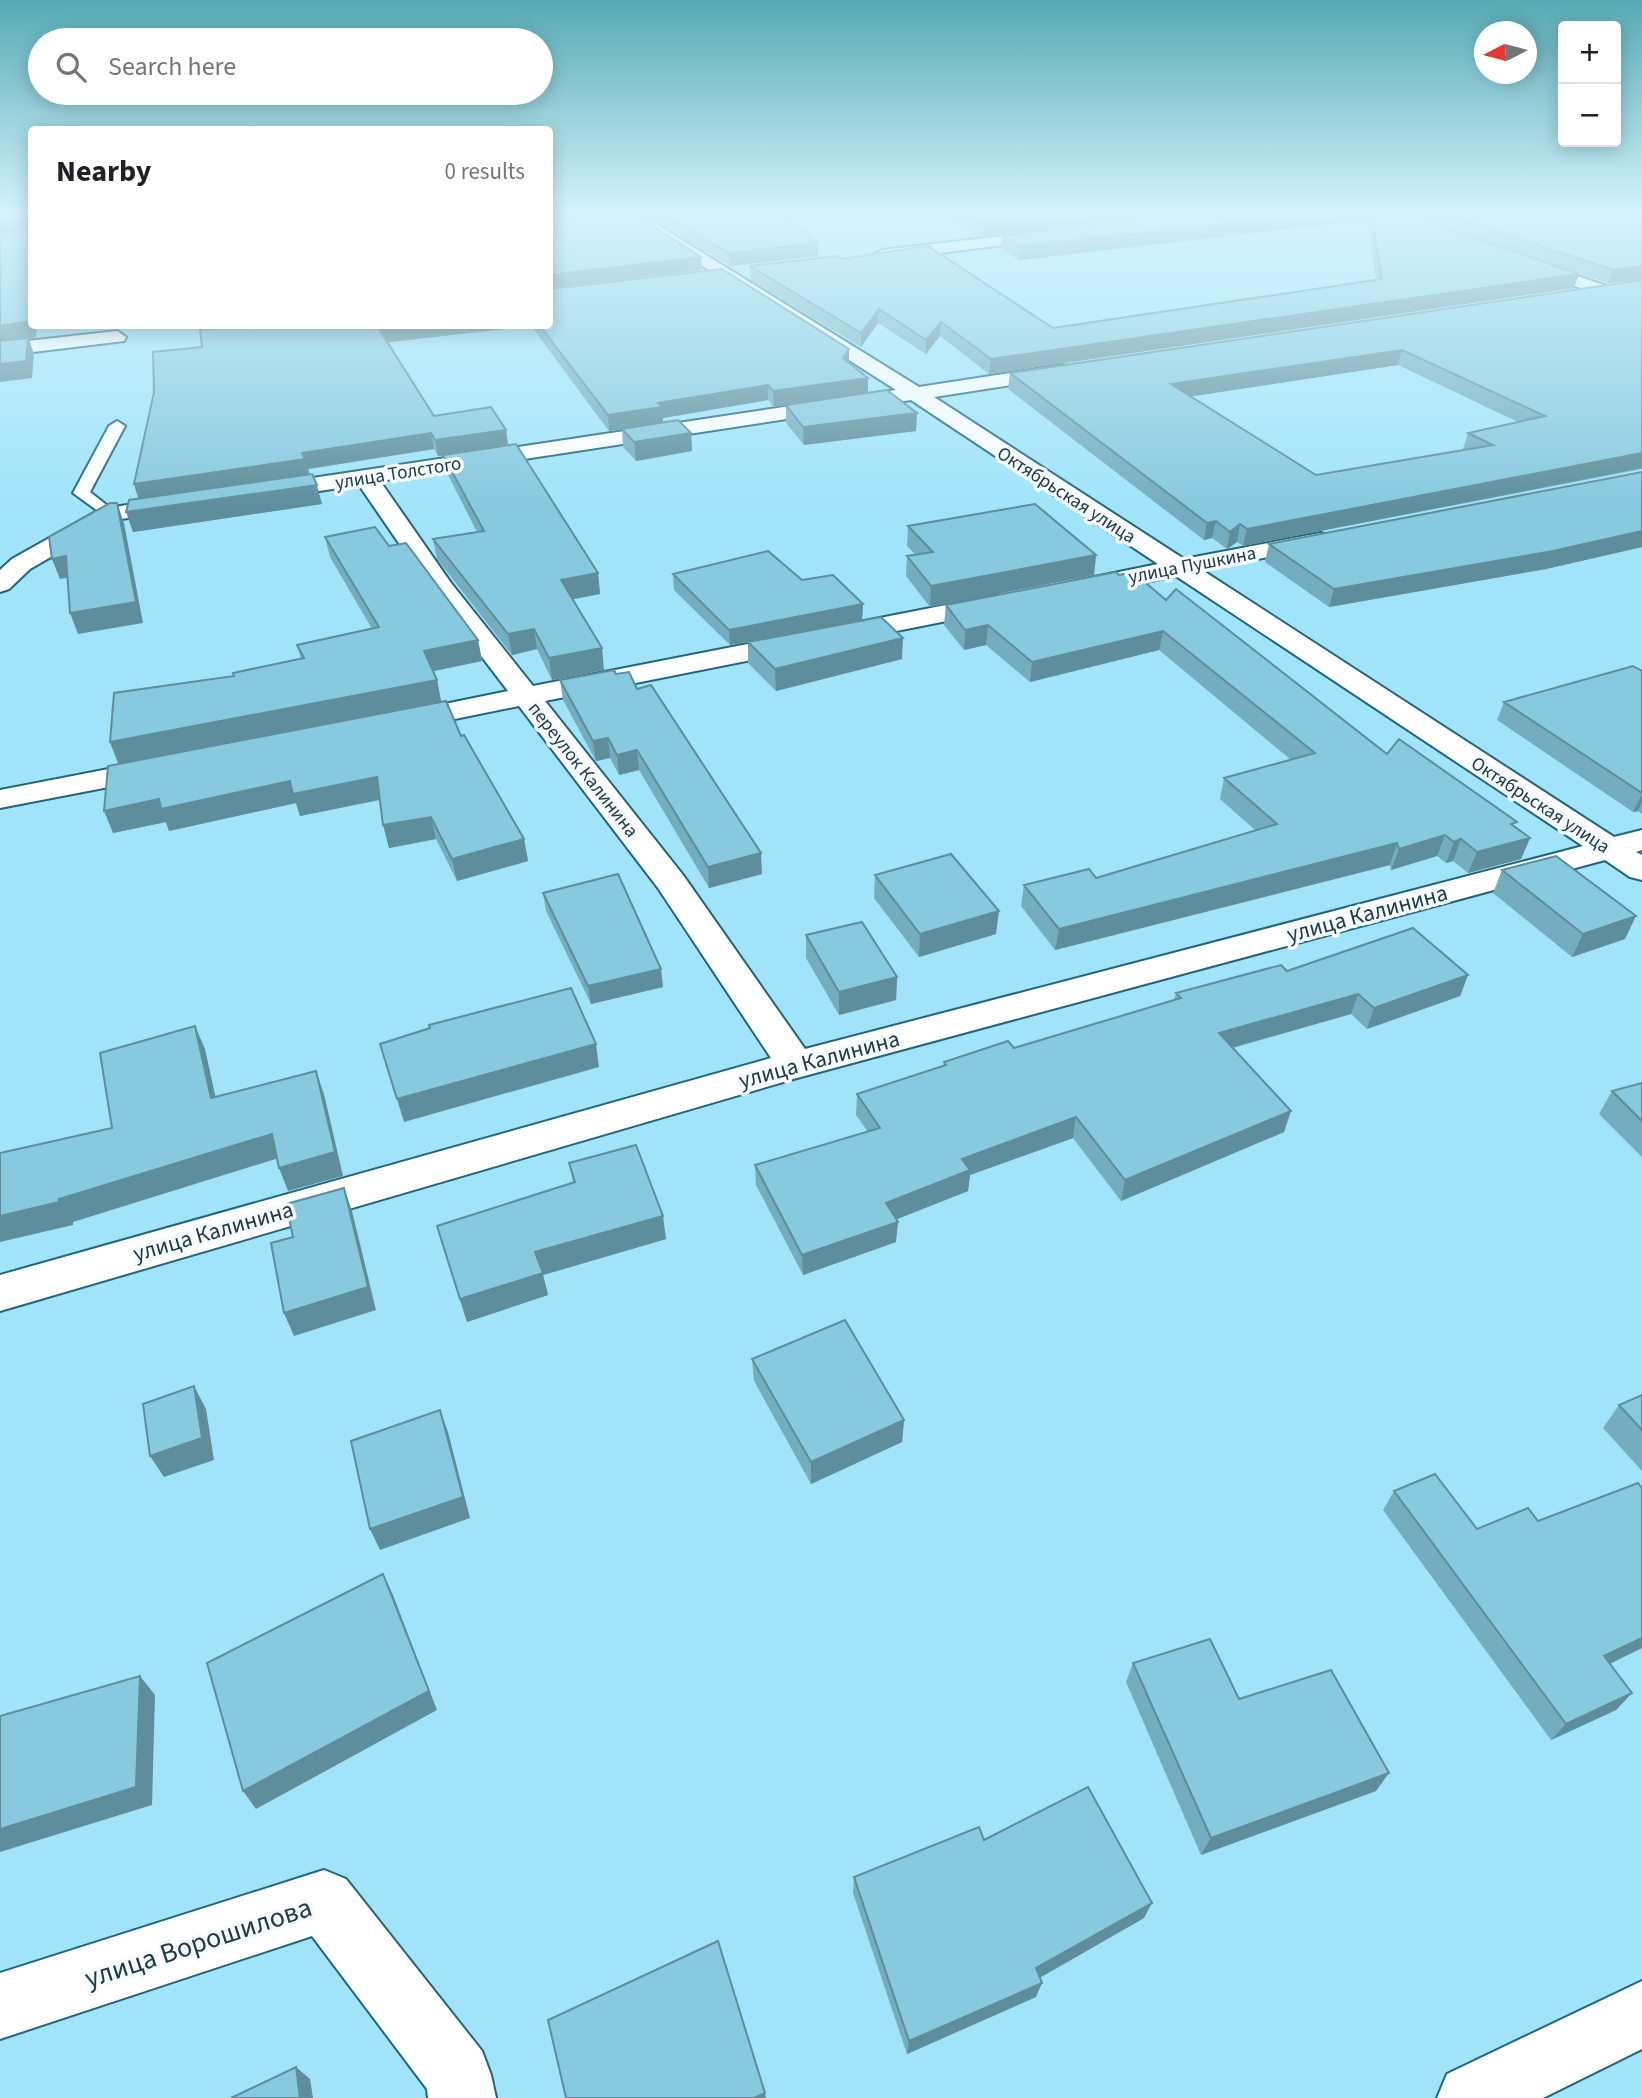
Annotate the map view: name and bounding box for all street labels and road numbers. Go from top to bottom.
street label: Октябрьская улица [991,440,1141,550]
street label: улица Толстого [333,450,463,497]
street label: улица Пушкина [1126,540,1258,591]
street label: переулок Калинина [521,696,644,843]
street label: Октябрьская улица [1465,750,1615,860]
street label: улица Калинина [1283,876,1451,951]
street label: улица Калинина [735,1022,903,1097]
street label: улица Калинина [129,1193,297,1270]
street label: улица Ворошилова [80,1887,317,1999]

